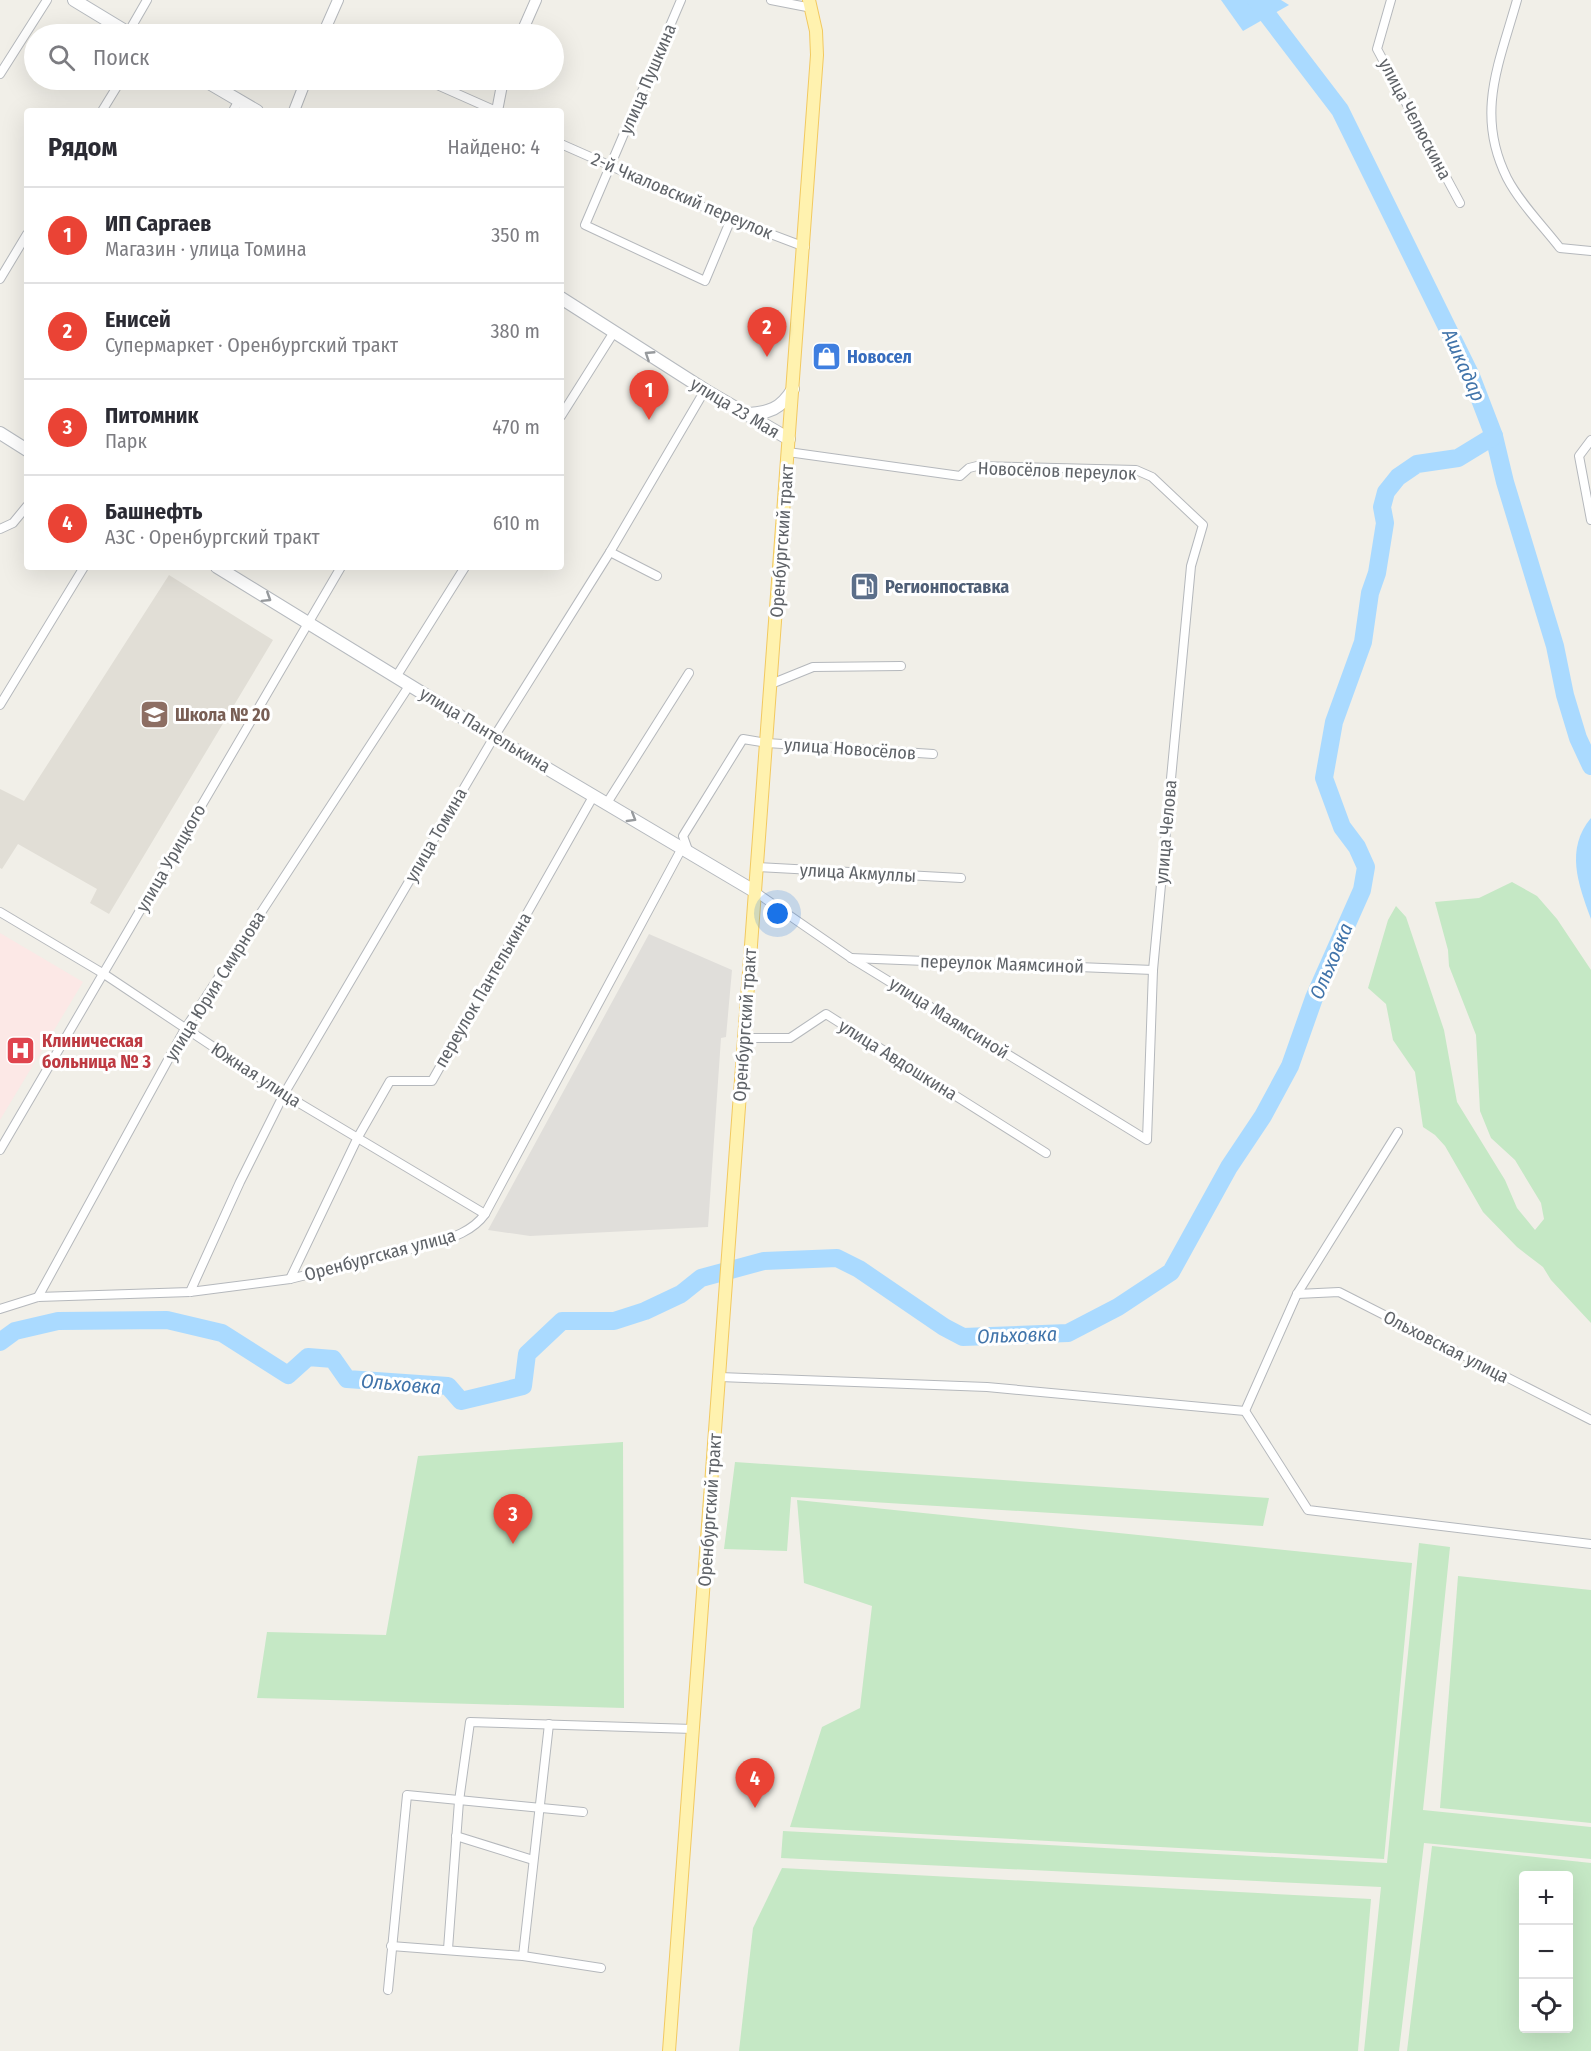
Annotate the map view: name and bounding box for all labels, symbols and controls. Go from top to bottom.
street label: улица Пушкина [615,20,681,137]
search box [24,24,564,90]
icon: search [45,41,78,74]
text: Поиск [93,44,149,71]
street label: улица Челюскина [1374,55,1456,184]
text: Рядом [48,132,117,163]
text: Найдено: 4 [448,135,540,159]
street label: 2-й Чкаловский переулок [588,148,776,244]
text: ИП Саргаев [105,210,211,237]
text: 1 [63,223,72,247]
text: 350 m [491,223,540,247]
text: Магазин · улица Томина [105,237,307,261]
text: Енисей [105,306,171,333]
pin: 2 [748,308,786,357]
text: 2 [63,319,72,343]
text: 380 m [490,319,540,343]
water label: Ашкадар [1437,324,1491,405]
text: Супермаркет · Оренбургский тракт [105,333,398,357]
shop icon: Новосел [810,341,842,373]
place label: Новосел [847,346,912,368]
one-way arrow [645,350,655,362]
pin: 1 [630,370,668,420]
street label: улица 23 Мая [686,373,784,443]
text: Питомник [105,402,199,429]
text: 3 [63,415,72,439]
text: 470 m [492,415,540,439]
text: Парк [105,429,147,453]
street label: Новосёлов переулок [977,457,1137,485]
street label: Оренбургский тракт [766,463,798,618]
text: Башнефть [105,498,202,525]
text: 4 [62,511,73,535]
text: 610 m [493,511,540,535]
text: АЗС · Оренбургский тракт [105,525,320,549]
fuel station icon: Регионпоставка [848,571,880,603]
place label: Регионпоставка [885,576,1009,598]
one-way arrow [261,590,271,602]
street label: улица Пантелькина [416,682,554,778]
school or university icon: Школа № 20 [138,699,170,731]
place label: Школа № 20 [175,704,270,726]
street label: улица Новосёлов [783,733,917,765]
street label: улица Челова [1150,779,1182,885]
street label: улица Томина [400,784,472,886]
street label: улица Урицкого [131,800,211,916]
one-way arrow [626,810,636,822]
street label: улица Акмуллы [799,859,917,887]
your location [763,899,792,928]
street label: улица Юрия Смирнова [160,907,270,1065]
street label: переулок Пантелькина [430,909,536,1071]
water label: Ольховка [1304,919,1358,1003]
street label: Оренбургский тракт [729,947,761,1102]
street label: переулок Маямсиной [920,950,1084,978]
street label: улица Маямсиной [885,972,1013,1064]
street label: улица Авдошкина [835,1015,961,1105]
place label: Клиническая больница № 3 [42,1030,151,1073]
hospital icon: Клиническая больница № 3 [5,1035,37,1067]
street label: Южная улица [207,1038,305,1112]
street label: Оренбургская улица [302,1224,458,1286]
street label: Ольховская улица [1380,1306,1513,1388]
water label: Ольховка [976,1322,1058,1348]
water label: Ольховка [360,1369,442,1399]
street label: Оренбургский тракт [694,1432,726,1587]
pin: 3 [494,1494,532,1544]
pin: 4 [736,1758,774,1808]
map controls [1519,1871,1573,2033]
button: + [1519,1871,1573,1925]
button: − [1519,1925,1573,1979]
button: locate [1519,1979,1573,2033]

